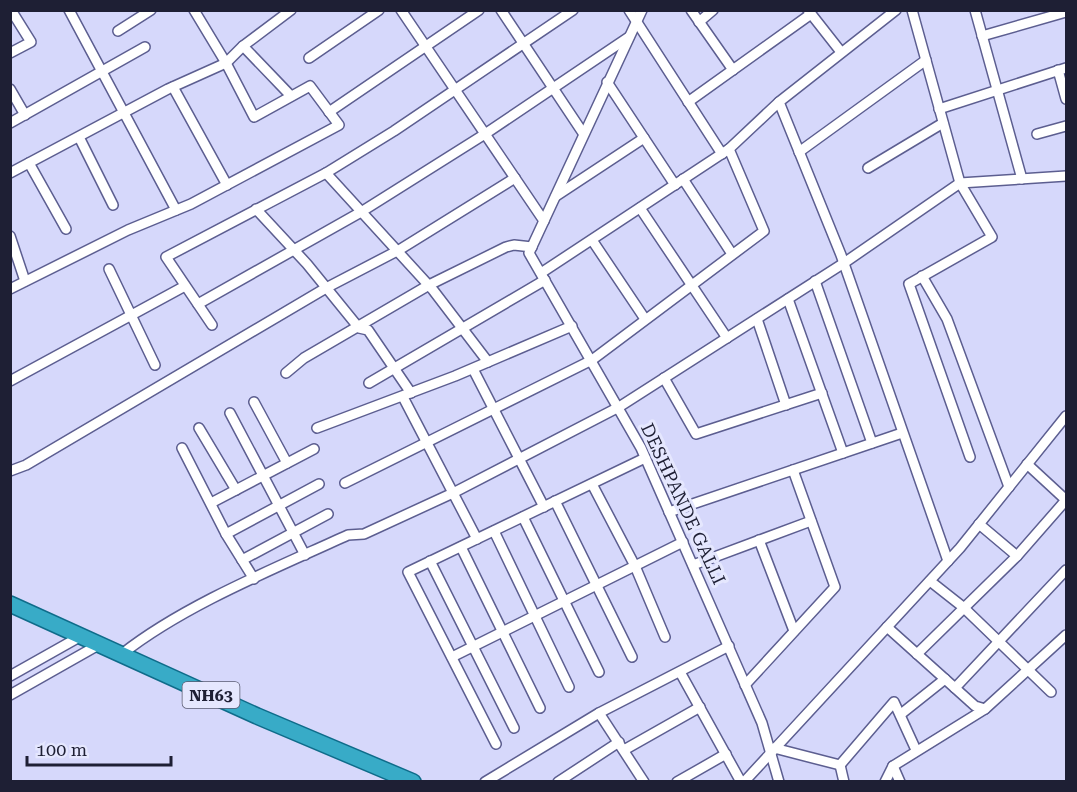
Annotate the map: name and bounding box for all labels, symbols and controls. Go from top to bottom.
street label: DESHPANDE GALLI [637,420,730,588]
road number: NH63 [182,682,240,708]
scale bar [27,729,171,767]
text: 100 m [36,739,87,760]

